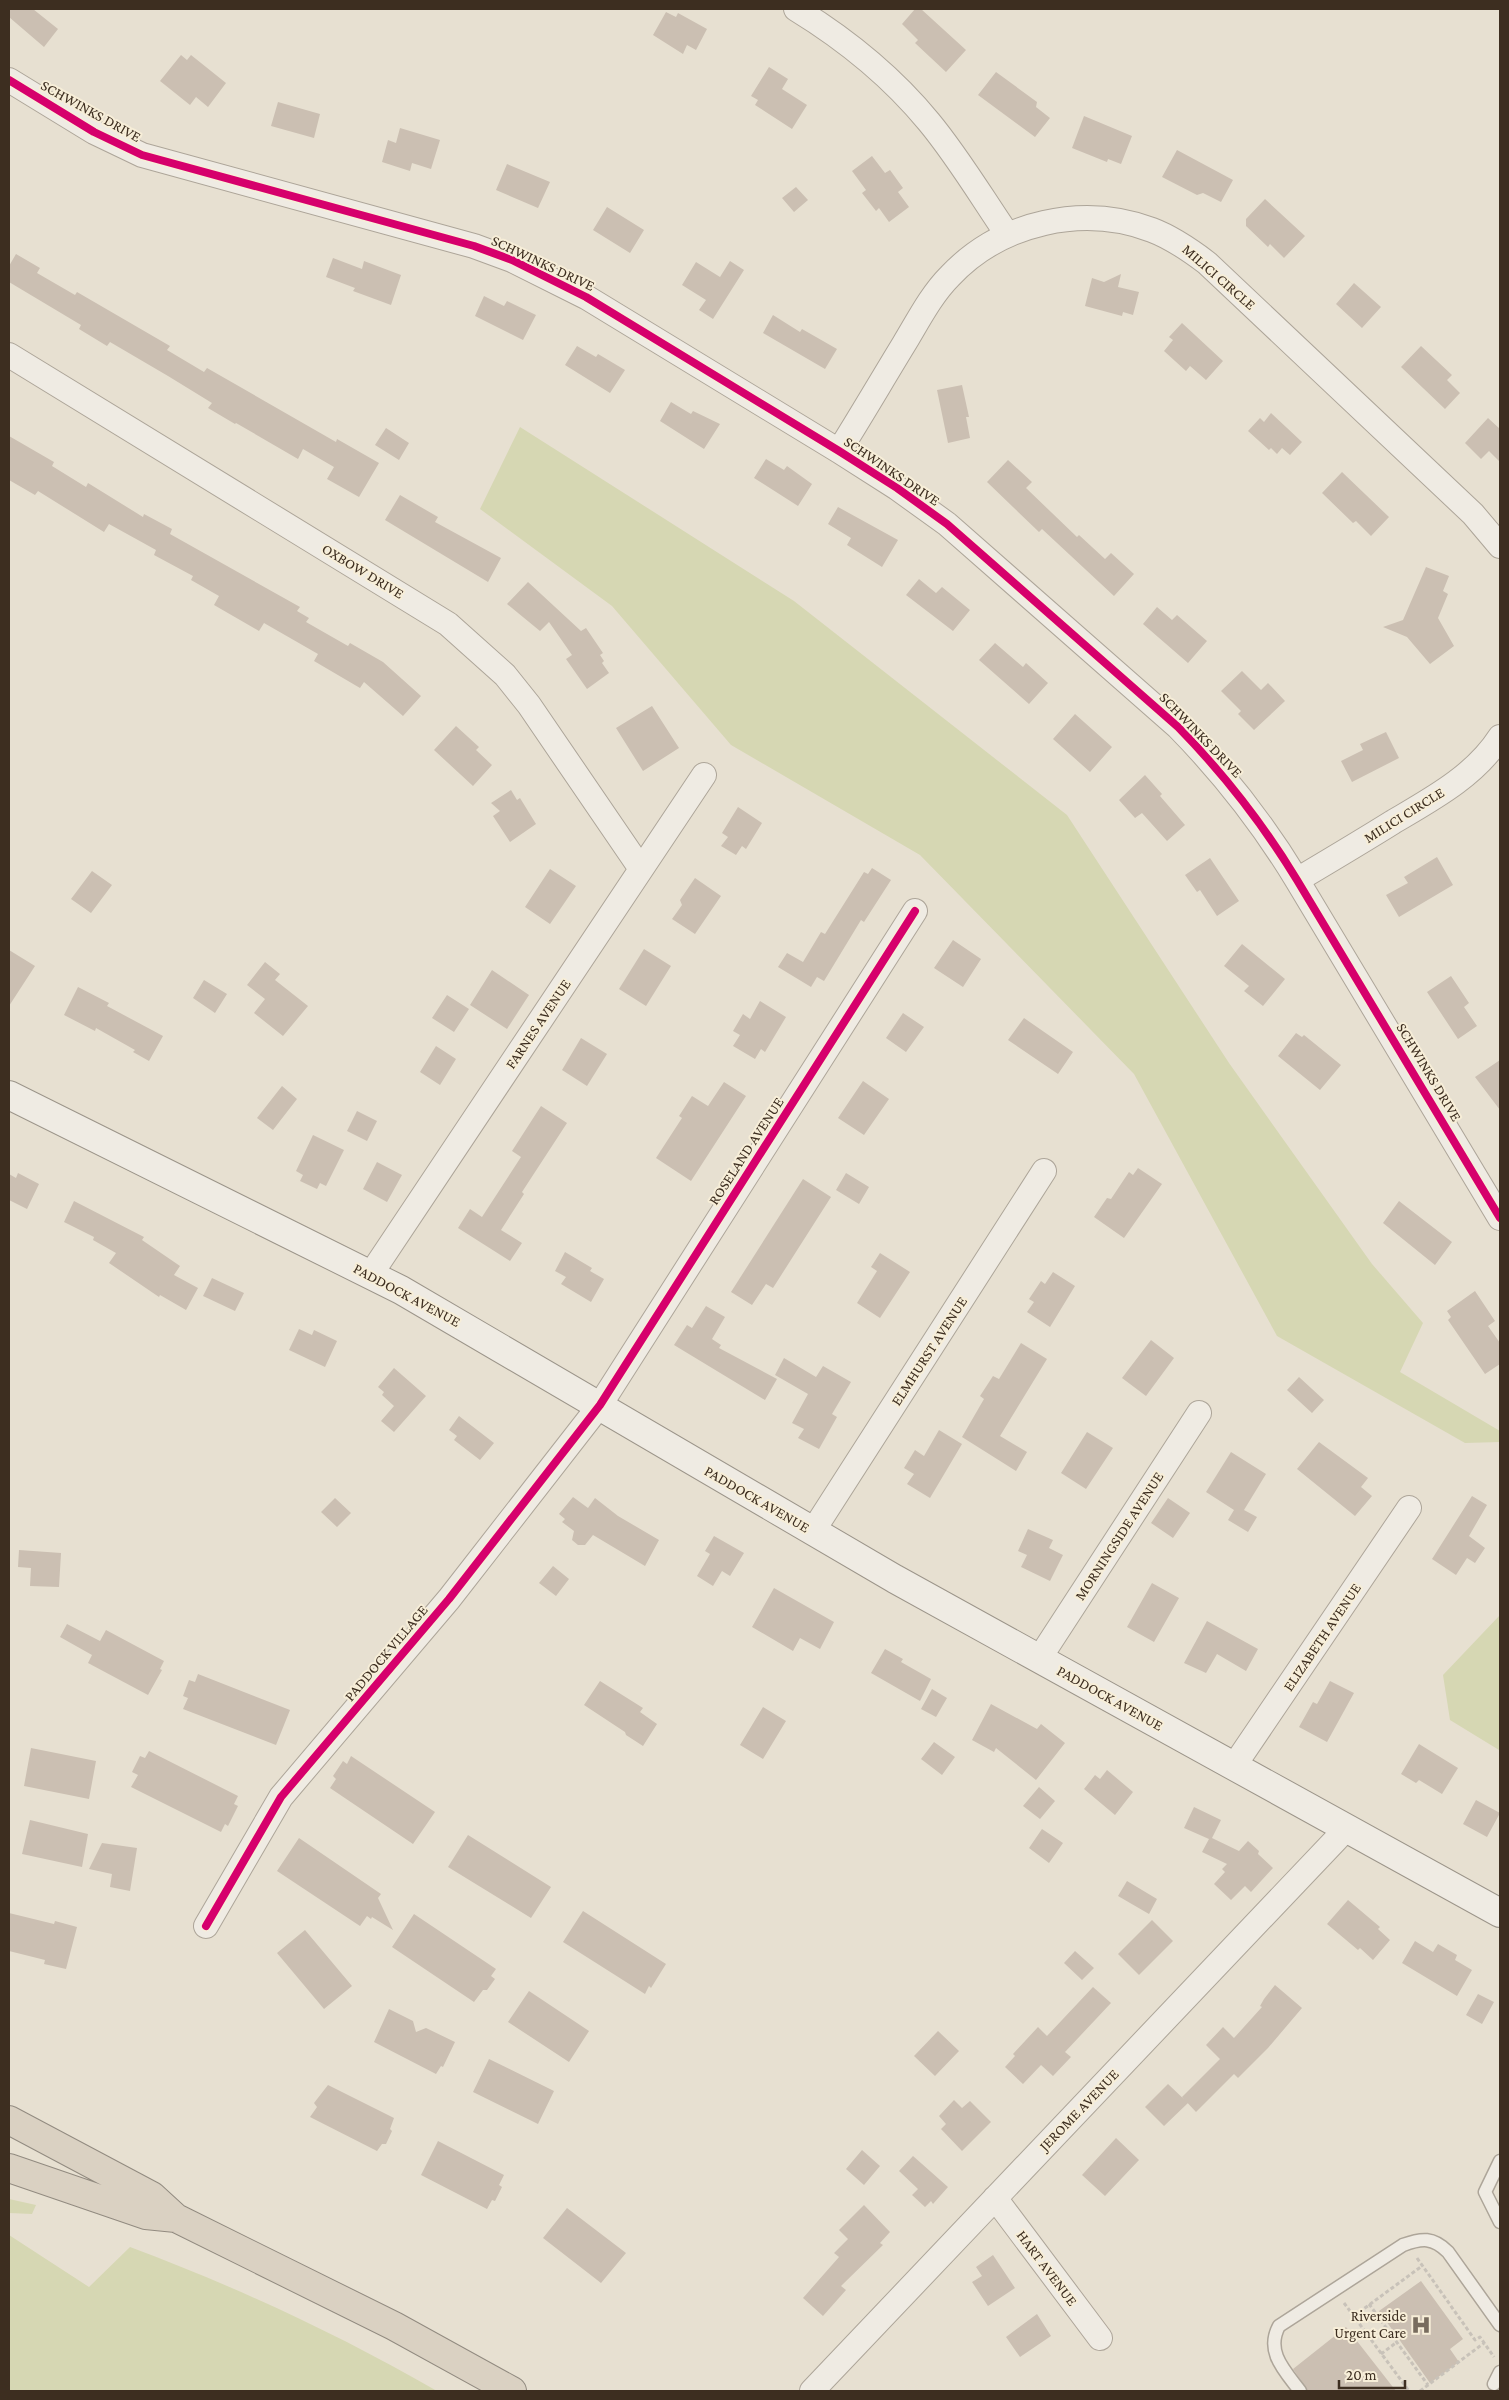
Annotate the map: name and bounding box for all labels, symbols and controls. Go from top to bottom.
street label: SCHWINKS DRIVE [38,77,144,145]
street label: SCHWINKS DRIVE [489,232,597,294]
street label: MILICI CIRCLE [1179,241,1259,313]
street label: SCHWINKS DRIVE [841,433,943,509]
street label: OXBOW DRIVE [319,540,407,602]
street label: SCHWINKS DRIVE [1156,689,1246,781]
street label: MILICI CIRCLE [1361,784,1447,846]
street label: FARNES AVENUE [502,976,574,1072]
street label: SCHWINKS DRIVE [1393,1020,1465,1124]
street label: ROSELAND AVENUE [705,1094,787,1208]
street label: PADDOCK AVENUE [351,1260,463,1330]
street label: ELMHURST AVENUE [888,1294,970,1408]
street label: PADDOCK AVENUE [702,1462,812,1536]
street label: MORNINGSIDE AVENUE [1071,1469,1167,1603]
street label: ELIZABETH AVENUE [1280,1580,1364,1694]
street label: PADDOCK VILLAGE [341,1602,431,1704]
street label: PADDOCK AVENUE [1054,1662,1166,1734]
street label: JEROME AVENUE [1035,2066,1123,2156]
street label: HART AVENUE [1014,2227,1080,2309]
place label: Riverside Urgent Care [1334,2308,1406,2342]
hospital icon: Riverside Urgent Care [1410,2314,1432,2336]
scale bar [1339,2358,1405,2390]
text: 20 m [1346,2367,1377,2383]

